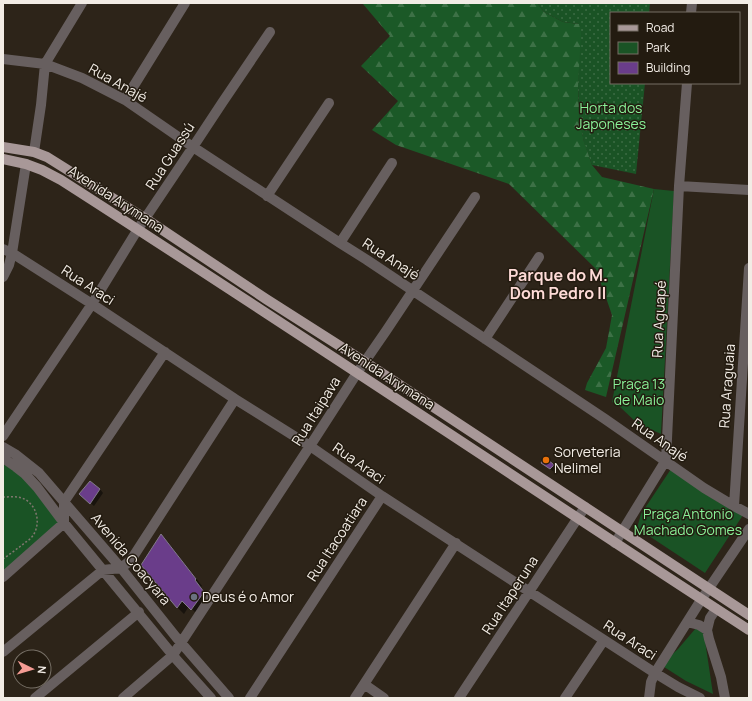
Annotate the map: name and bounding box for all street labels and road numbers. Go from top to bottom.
street label: Rua Anajé [85,59,151,106]
street label: Rua Guassú [141,118,198,193]
street label: Avenida Arymana [65,161,168,237]
street label: Rua Anajé [359,233,423,284]
street label: Rua Araci [58,260,119,309]
street label: Rua Aguapé [647,280,670,358]
street label: Avenida Arymana [336,338,439,414]
street label: Rua Araguaia [714,343,739,429]
street label: Rua Itaipava [287,373,344,449]
street label: Rua Anajé [628,413,692,466]
street label: Rua Araci [329,438,389,488]
street label: Rua Itacoatiara [302,493,371,585]
street label: Avenida Coacyara [87,509,175,609]
street label: Rua Itaperuna [477,552,542,638]
street label: Rua Araci [600,615,661,664]

